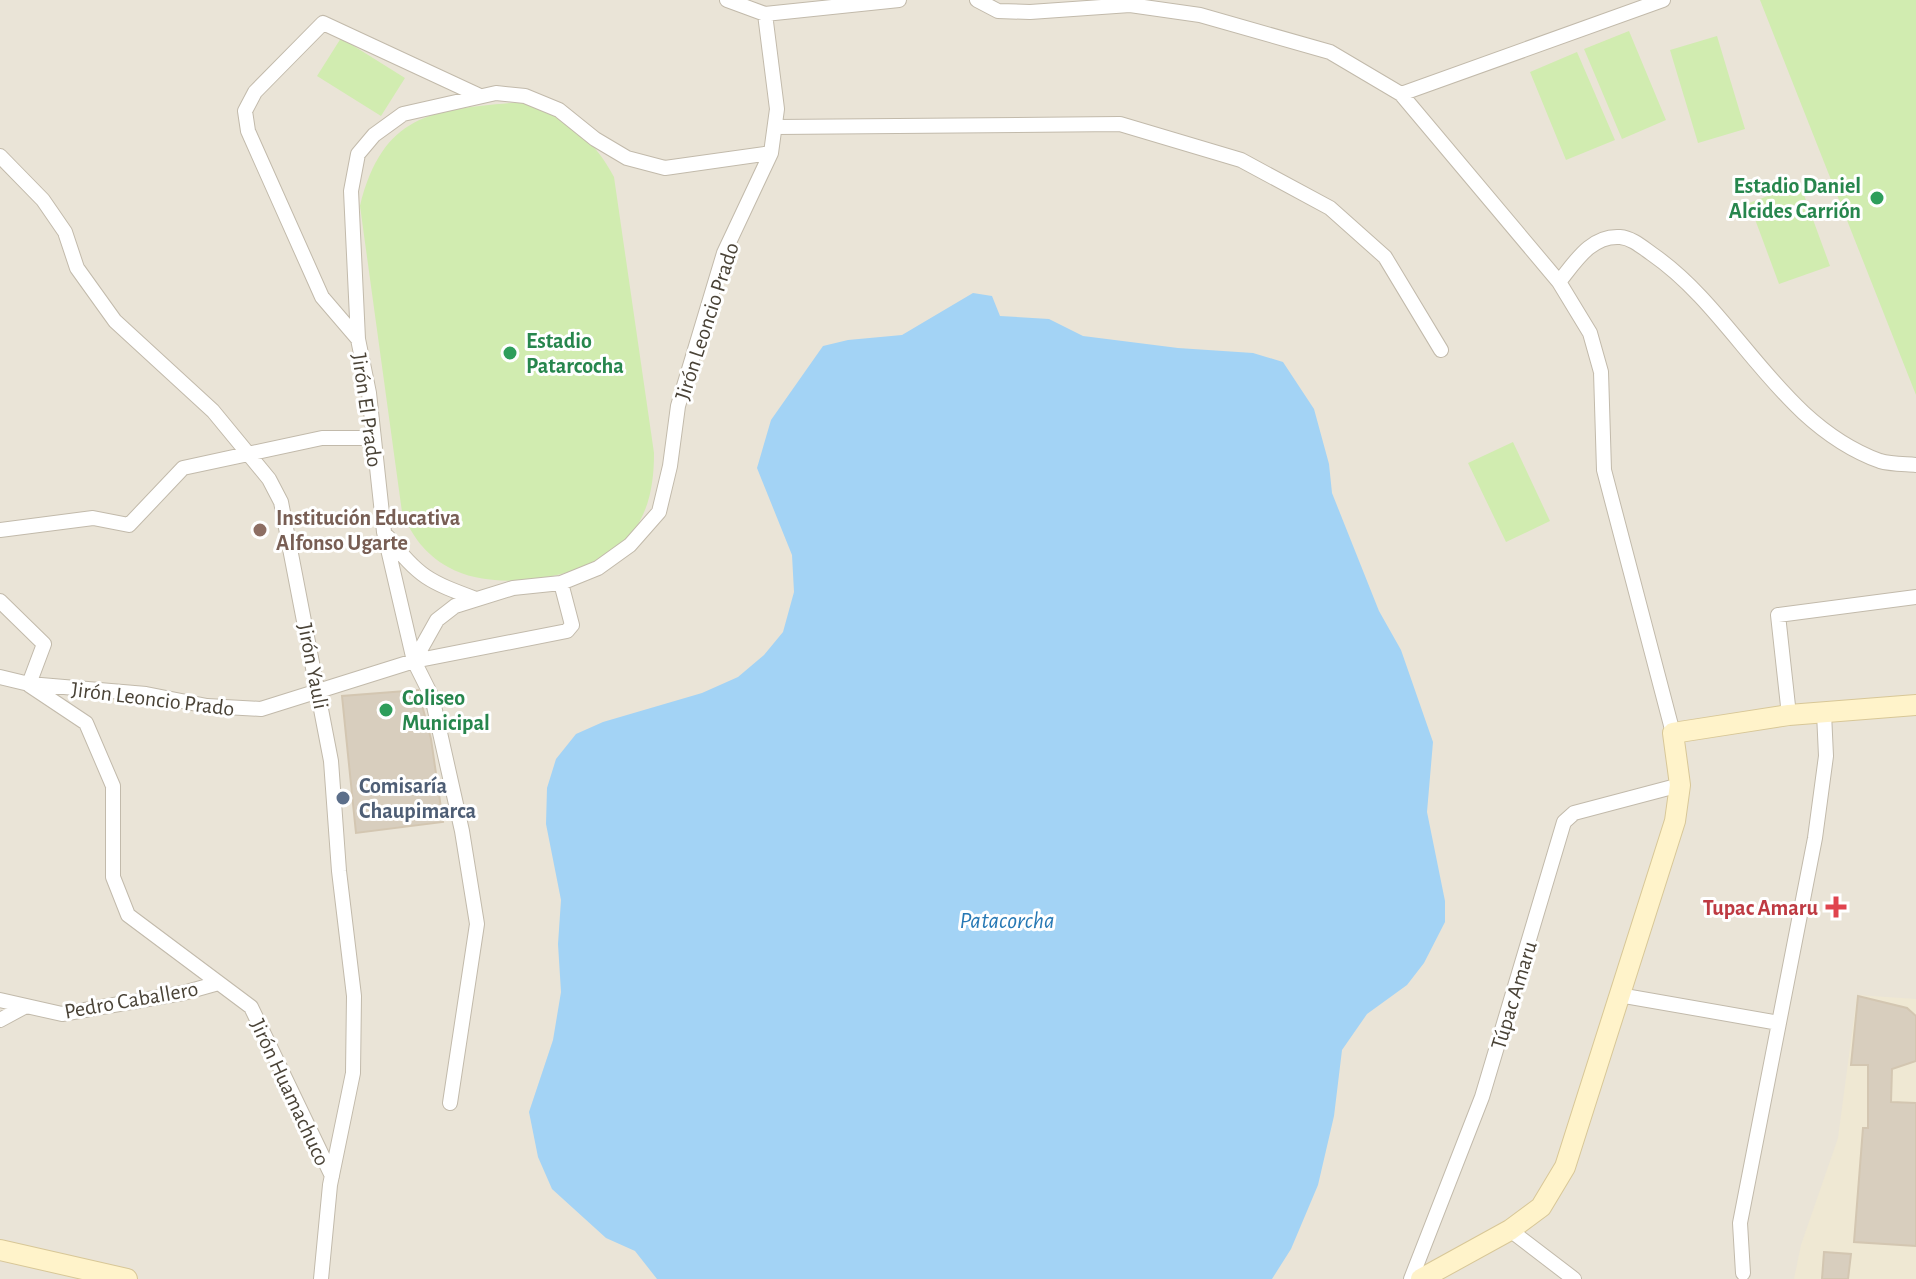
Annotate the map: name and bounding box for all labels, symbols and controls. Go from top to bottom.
place label: Estadio Daniel Alcides Carrión [1729,175,1861,222]
marker: Estadio Daniel Alcides Carrión [1868,189,1886,207]
street label: Jirón Leoncio Prado [671,240,743,403]
place label: Estadio Patarcocha [526,330,624,377]
marker: Estadio Patarcocha [501,344,519,362]
street label: Jirón El Prado [348,352,386,469]
place label: Institución Educativa Alfonso Ugarte [276,507,461,554]
marker: Institución Educativa Alfonso Ugarte [251,521,269,539]
street label: Jirón Yauli [294,621,332,711]
street label: Jirón Leoncio Prado [70,678,236,720]
place label: Coliseo Municipal [402,687,490,734]
marker: Coliseo Municipal [377,701,395,719]
place label: Comisaría Chaupimarca [359,775,477,822]
marker: Comisaría Chaupimarca [334,789,352,807]
marker: Tupac Amaru [1825,896,1847,918]
place label: Tupac Amaru [1703,897,1819,919]
water label: Patacorcha [959,909,1055,933]
street label: Túpac Amaru [1487,938,1541,1052]
street label: Pedro Caballero [63,977,200,1023]
street label: Jirón Huamachuco [247,1016,334,1169]

